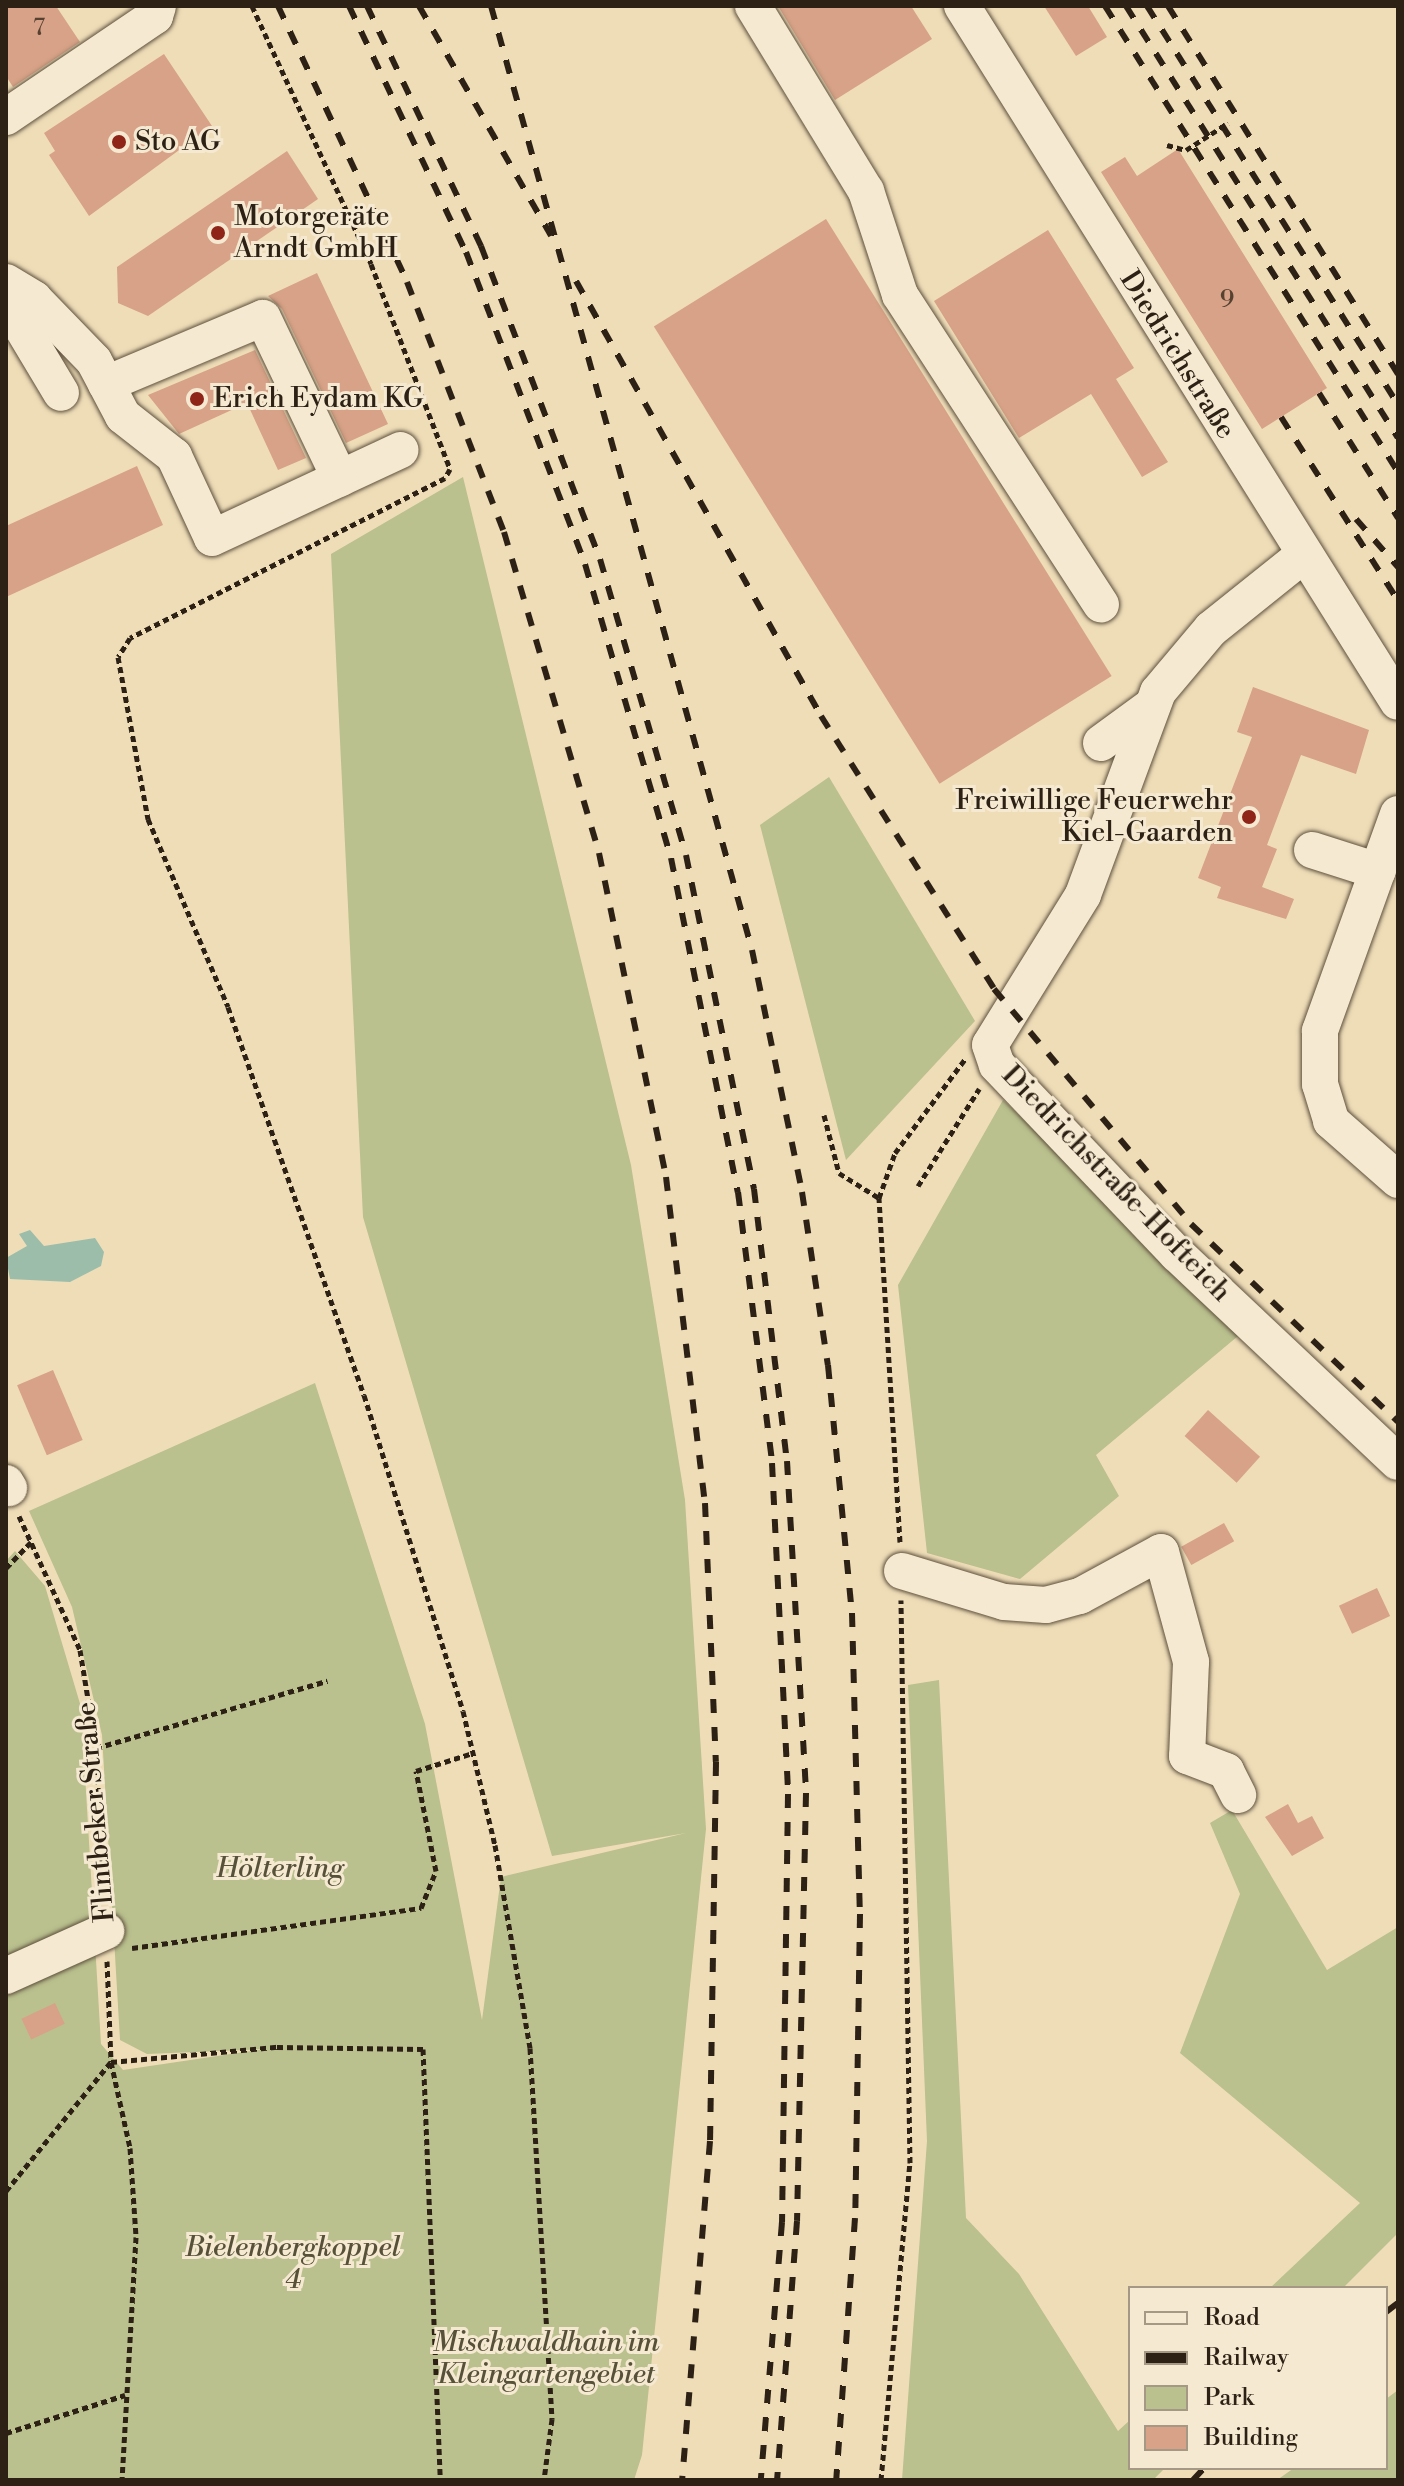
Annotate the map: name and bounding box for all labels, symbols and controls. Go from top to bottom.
house number: 7 [33,15,45,43]
place label: Sto AG [135,125,221,159]
marker: Sto AG [110,133,128,151]
place label: Motorgeräte Arndt GmbH [234,200,398,266]
marker: Motorgeräte Arndt GmbH [209,224,227,242]
street label: Diedrichstraße [1112,265,1242,445]
house number: 9 [1220,287,1234,315]
place label: Erich Eydam KG [213,382,424,416]
marker: Erich Eydam KG [188,390,206,408]
place label: Freiwillige Feuerwehr Kiel-Gaarden [955,784,1233,850]
marker: Freiwillige Feuerwehr Kiel-Gaarden [1240,808,1258,826]
street label: Diedrichstraße-Hofteich [994,1059,1238,1309]
street label: Flintbeker Straße [70,1700,122,1924]
park label: Hölterling [216,1852,344,1886]
park label: Bielenbergkoppel 4 [185,2231,401,2297]
legend [1128,2286,1388,2470]
text: Road [1204,2303,1260,2333]
park label: Mischwaldhain im Kleingartengebiet [433,2326,659,2392]
text: Railway [1204,2343,1289,2373]
text: Park [1204,2383,1254,2413]
text: Building [1204,2423,1298,2453]

